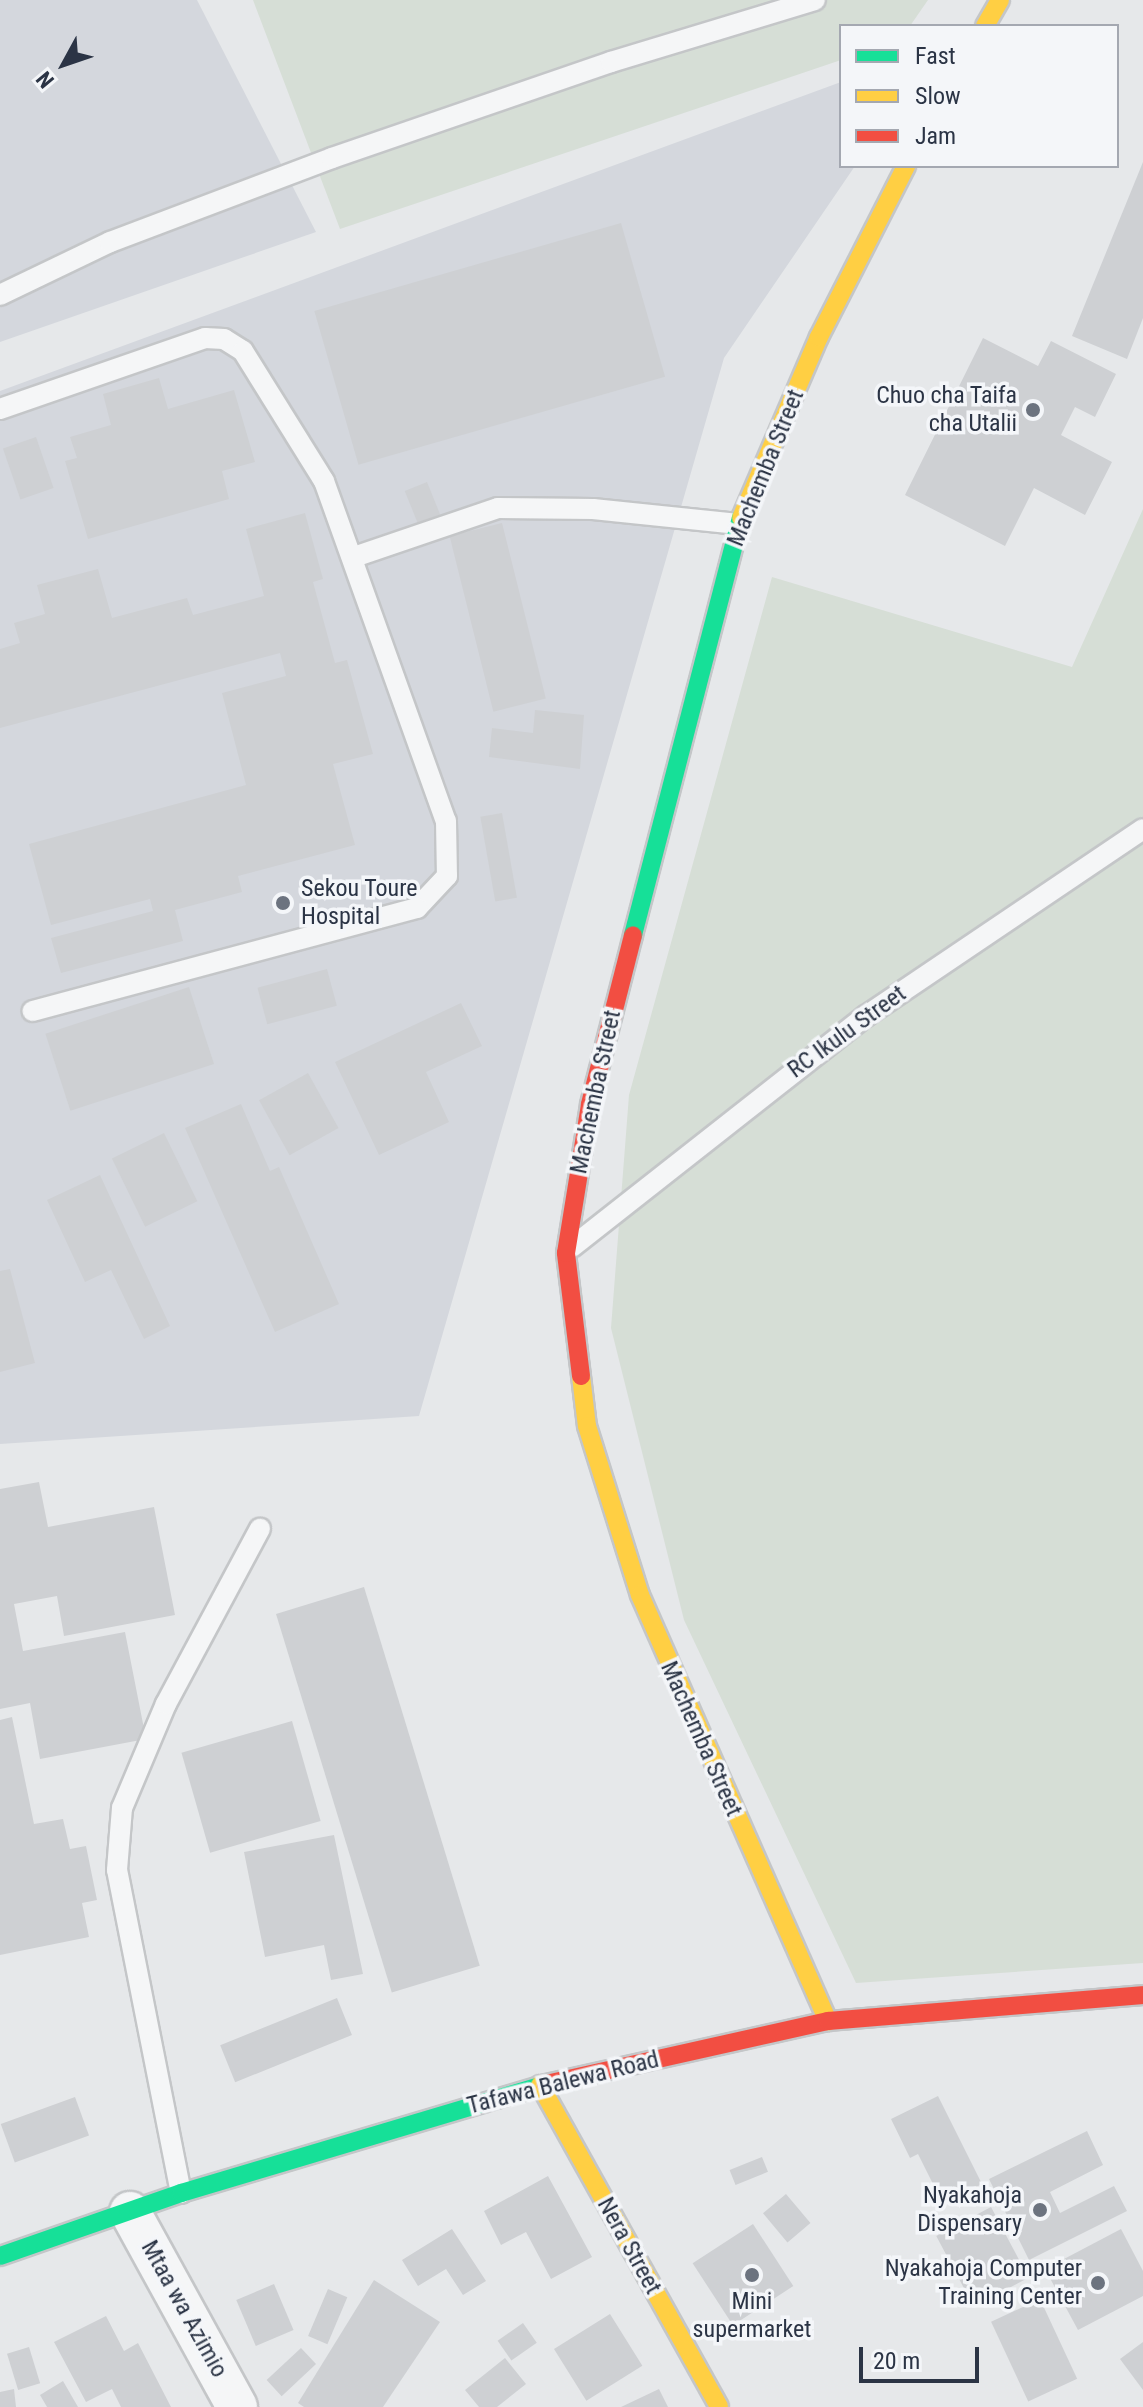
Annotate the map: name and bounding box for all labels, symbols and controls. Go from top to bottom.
north arrow [24,24,104,104]
legend [839,24,1119,168]
text: Fast [915,42,956,70]
text: N [31,67,59,93]
text: Slow [915,82,961,110]
text: Jam [915,122,956,150]
place label: Chuo cha Taifa cha Utalii [876,382,1017,438]
street label: Machemba Street [721,385,811,551]
marker: Chuo cha Taifa cha Utalii [1024,401,1042,419]
place label: Sekou Toure Hospital [301,875,418,931]
marker: Sekou Toure Hospital [272,892,294,914]
street label: RC Ikulu Street [782,979,912,1085]
street label: Machemba Street [565,1007,627,1177]
street label: Machemba Street [654,1657,748,1821]
street label: Tafawa Balewa Road [464,2045,662,2121]
place label: Nyakahoja Dispensary [917,2182,1022,2238]
street label: Nera Street [591,2193,667,2299]
marker: Nyakahoja Dispensary [1029,2199,1051,2221]
street label: Mtaa wa Azimio [135,2236,233,2382]
place label: Nyakahoja Computer Training Center [885,2255,1082,2311]
marker: Mini supermarket [743,2266,761,2284]
marker: Nyakahoja Computer Training Center [1089,2274,1107,2292]
place label: Mini supermarket [693,2288,811,2344]
scale bar [863,2331,983,2381]
text: 20 m [873,2347,920,2375]

